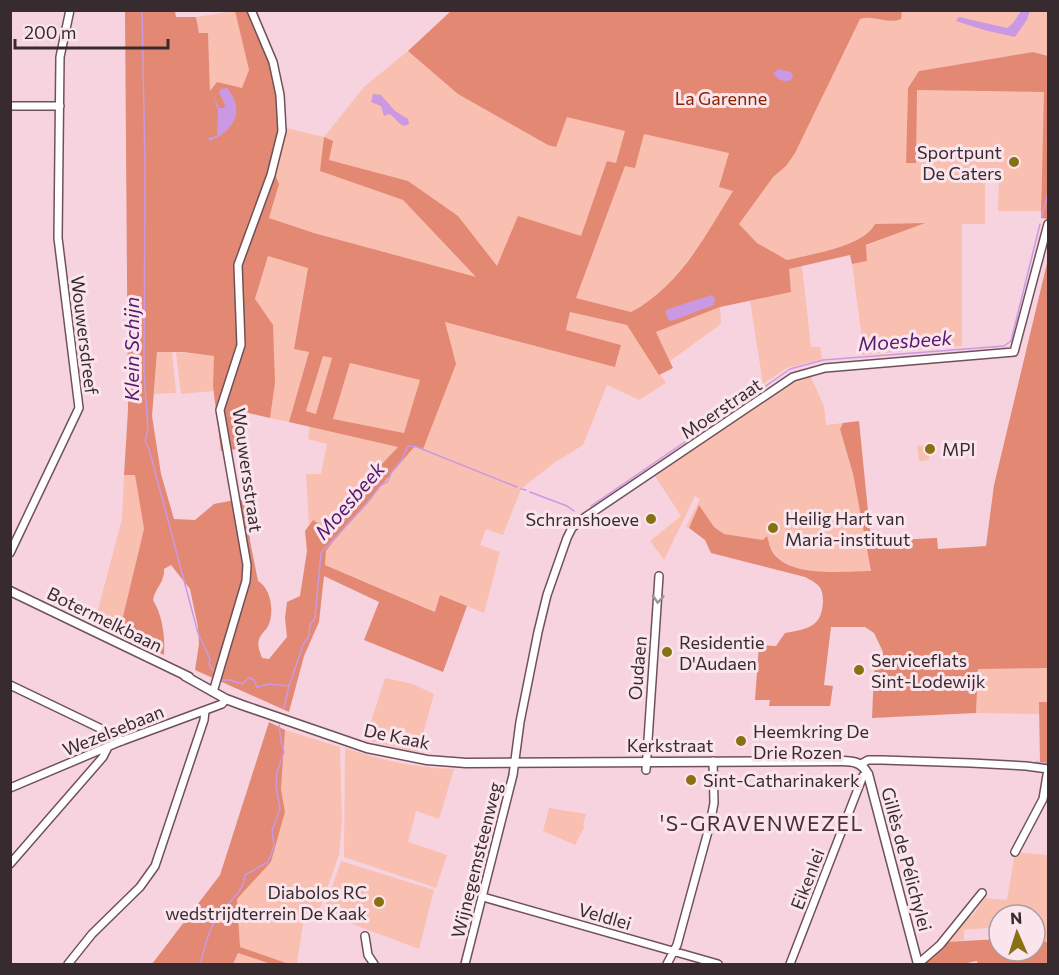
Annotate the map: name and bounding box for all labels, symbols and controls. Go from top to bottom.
scale bar [15,12,168,50]
text: 200 m [24,21,77,43]
park label: La Garenne [675,87,767,109]
place label: Sportpunt De Caters [917,141,1002,184]
marker: Sportpunt De Caters [1007,155,1021,169]
street label: Wouwersdreef [67,274,103,397]
water label: Klein Schijn [119,297,143,401]
water label: Moesbeek [857,325,954,355]
street label: Moerstraat [676,373,766,443]
street label: Wouwersstraat [228,406,268,534]
place label: MPI [942,438,976,460]
marker: MPI [923,442,937,456]
water label: Moesbeek [309,456,390,544]
place label: Heilig Hart van Maria-instituut [785,507,910,550]
place label: Schranshoeve [526,508,639,530]
marker: Schranshoeve [644,512,658,526]
marker: Heilig Hart van Maria-instituut [766,521,780,535]
street label: Botermelkbaan [44,582,166,656]
one-way arrow [652,595,665,604]
place label: Residentie D'Audaen [679,631,765,674]
street label: Oudaen [623,635,651,701]
marker: Residentie D'Audaen [660,645,674,659]
place label: Serviceflats Sint-Lodewijk [871,649,986,692]
marker: Serviceflats Sint-Lodewijk [852,663,866,677]
street label: Wezelsebaan [59,700,167,760]
street label: De Kaak [362,718,432,754]
place label: Heemkring De Drie Rozen [753,720,869,763]
street label: Kerkstraat [627,734,713,756]
marker: Heemkring De Drie Rozen [734,734,748,748]
place label: Sint-Catharinakerk [703,769,860,791]
marker: Sint-Catharinakerk [684,773,698,787]
street label: Wijnegemsteenweg [446,779,506,940]
street label: Gillès de Pélichylei [877,785,937,933]
district label: 'S-GRAVENWEZEL [660,810,864,835]
street label: Eikenlei [785,846,829,912]
place label: Diabolos RC wedstrijdterrein De Kaak [165,881,367,924]
marker: Diabolos RC wedstrijdterrein De Kaak [372,895,386,909]
street label: Veldlei [576,898,634,934]
north arrow [987,903,1047,963]
text: N [1010,908,1023,927]

